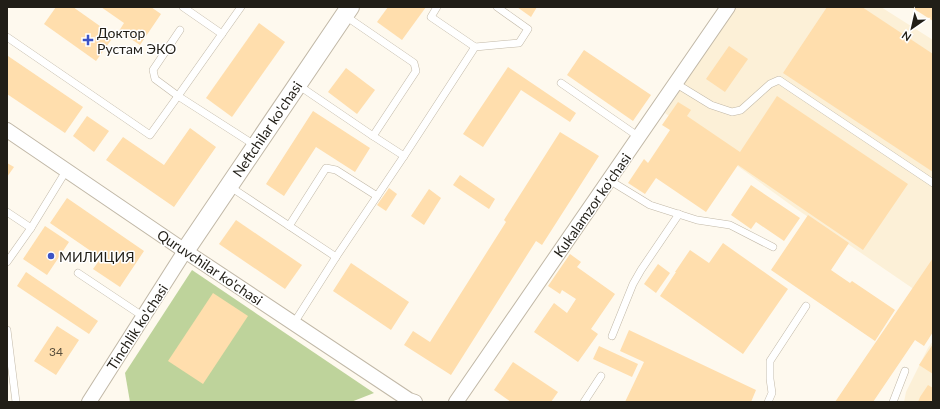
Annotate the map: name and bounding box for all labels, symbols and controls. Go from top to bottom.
north arrow [892,8,932,48]
place label: Доктор Рустам ЭКО [97,24,176,57]
text: N [899,29,913,44]
marker: Доктор Рустам ЭКО [82,34,94,46]
street label: Neftchilar ko'chasi [229,78,305,180]
street label: Kukalamzor ko'chasi [550,150,634,260]
street label: Quruvchilar ko'chasi [154,226,266,308]
place label: МИЛИЦИЯ [59,248,134,265]
marker: МИЛИЦИЯ [46,251,56,261]
street label: Tinchlik ko'chasi [103,281,171,373]
house number: 34 [49,344,63,359]

